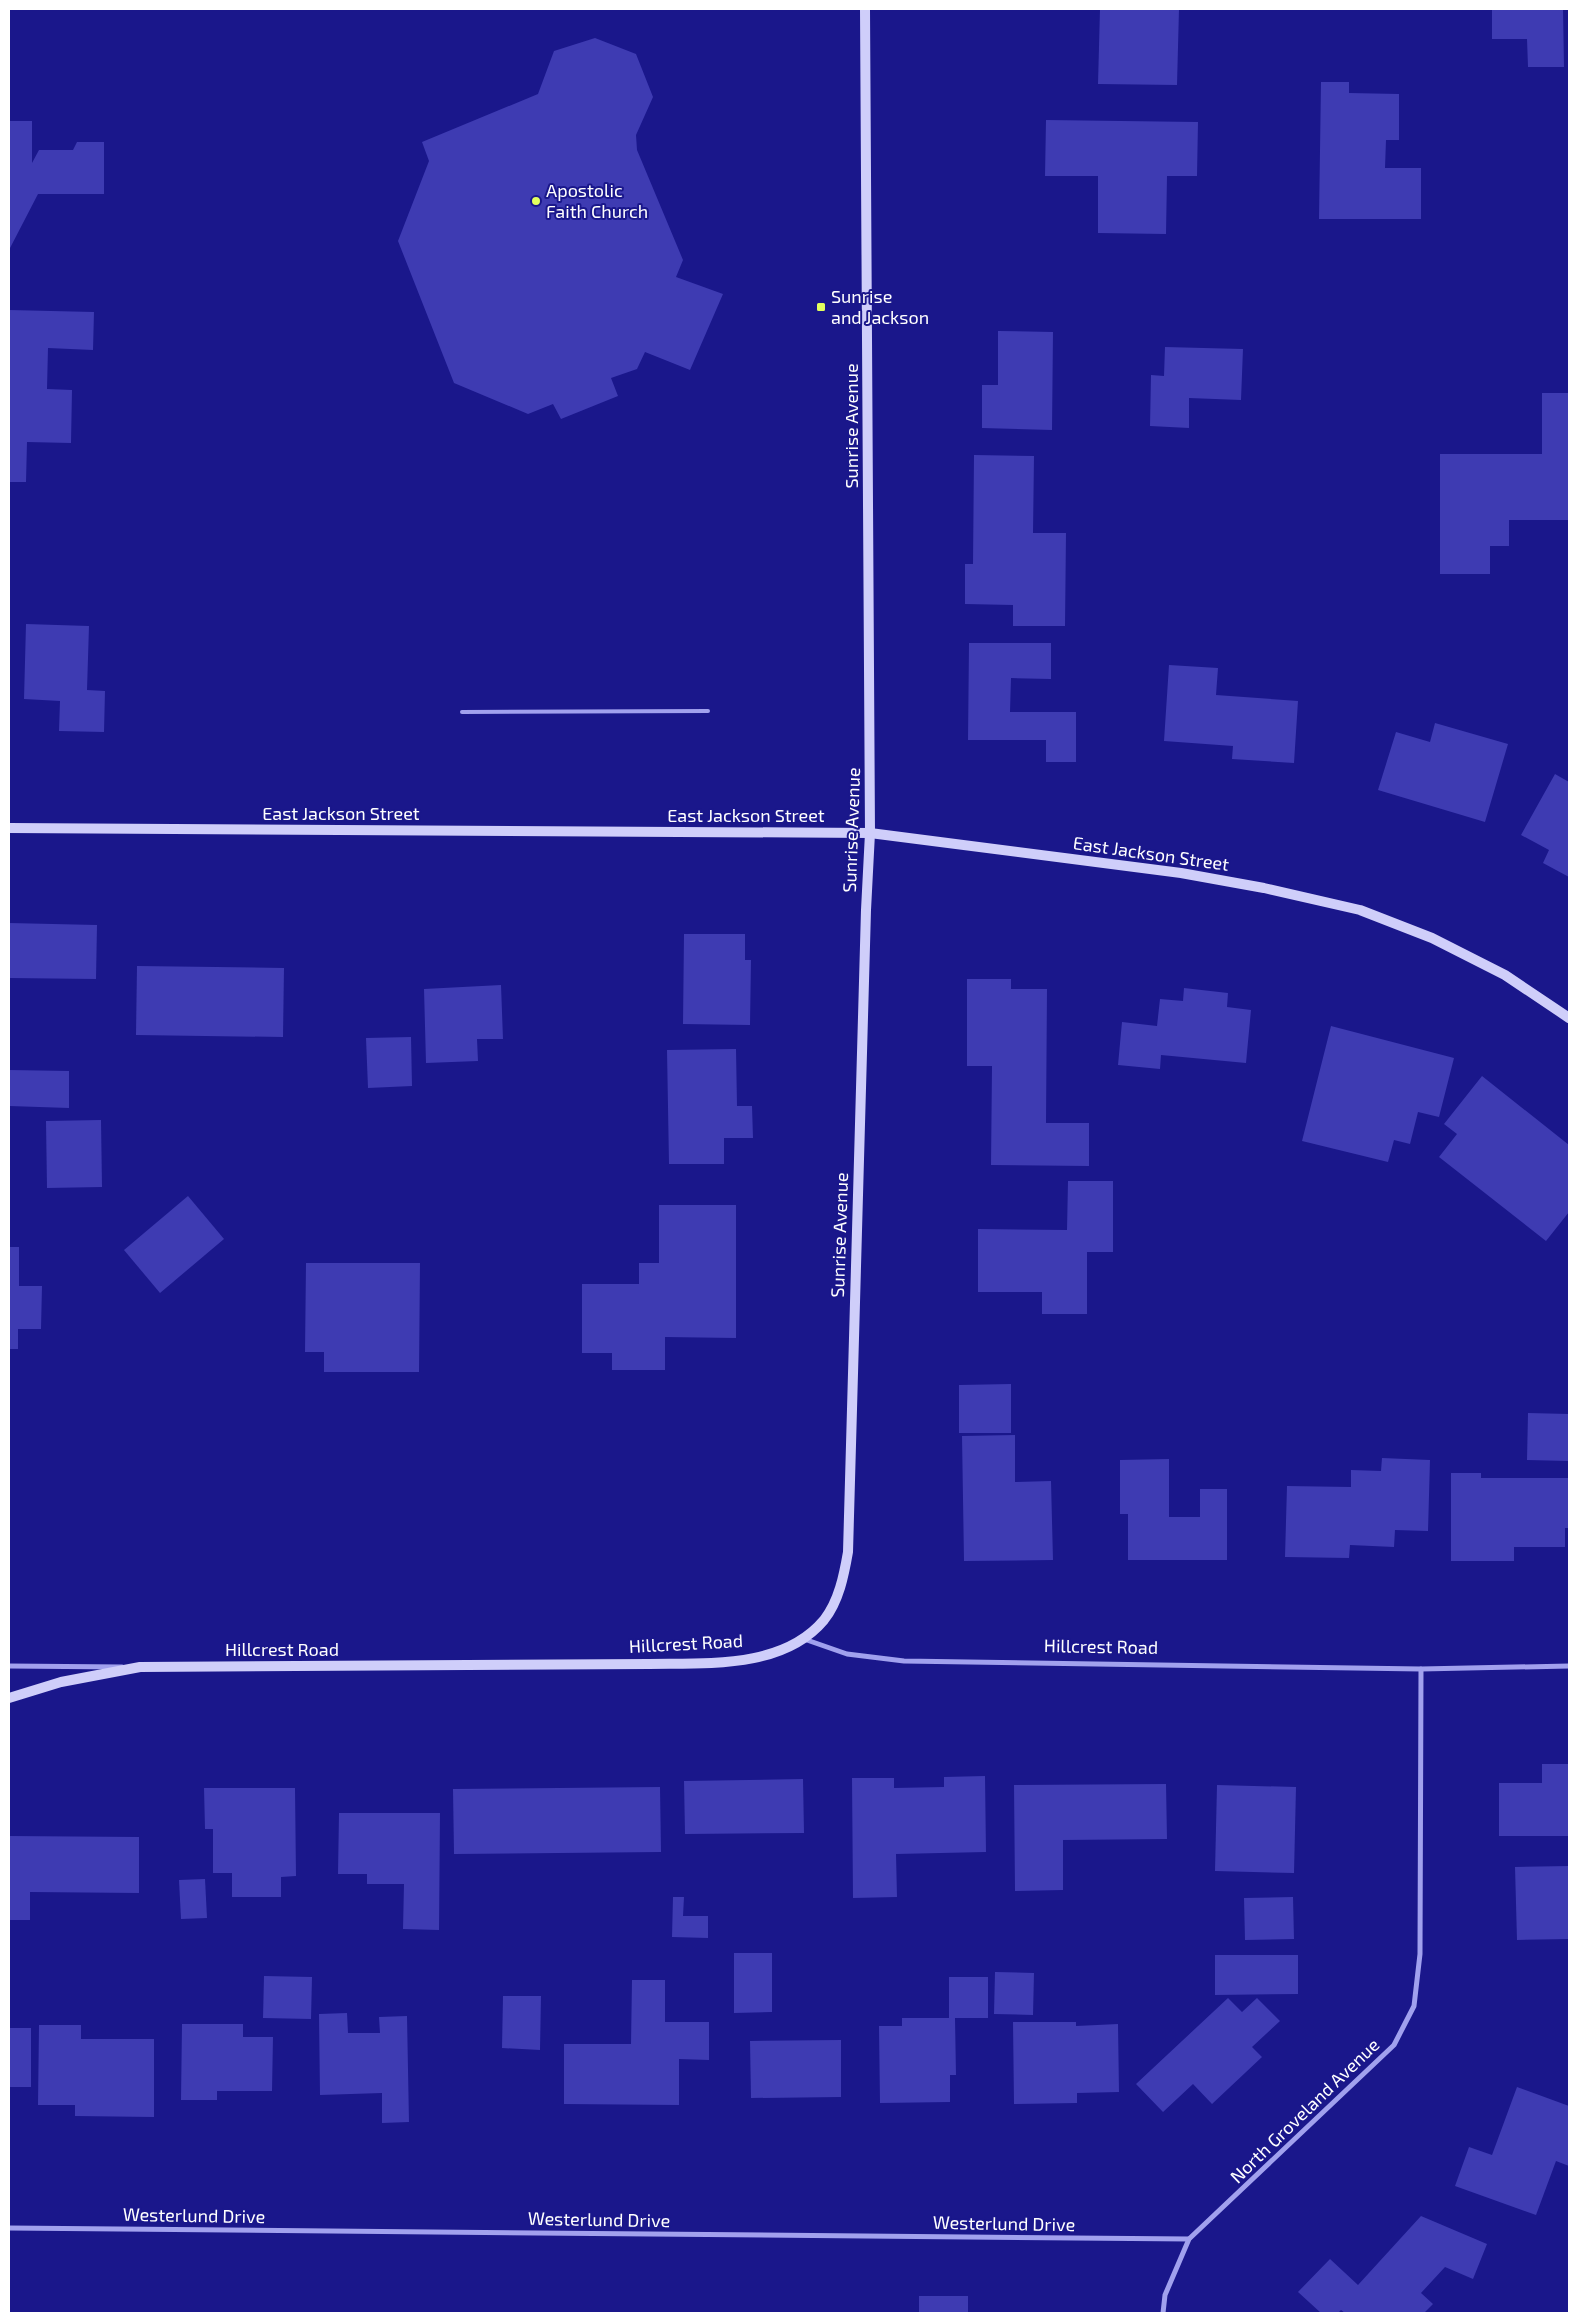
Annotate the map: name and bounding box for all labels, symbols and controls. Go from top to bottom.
place label: Apostolic Faith Church [546,179,648,222]
marker: Apostolic Faith Church [530,195,542,207]
place label: Sunrise and Jackson [831,285,929,328]
marker: Sunrise and Jackson [815,301,827,313]
street label: Sunrise Avenue [840,363,862,489]
street label: Sunrise Avenue [838,767,864,893]
street label: East Jackson Street [262,802,420,824]
street label: East Jackson Street [667,804,825,826]
street label: East Jackson Street [1072,831,1231,875]
street label: Sunrise Avenue [826,1172,852,1298]
street label: Hillcrest Road [628,1629,743,1657]
street label: Hillcrest Road [1044,1634,1158,1658]
street label: Hillcrest Road [225,1638,339,1660]
street label: North Groveland Avenue [1225,2033,1383,2187]
street label: Westerlund Drive [123,2203,265,2227]
street label: Westerlund Drive [528,2207,670,2231]
street label: Westerlund Drive [933,2211,1075,2235]

